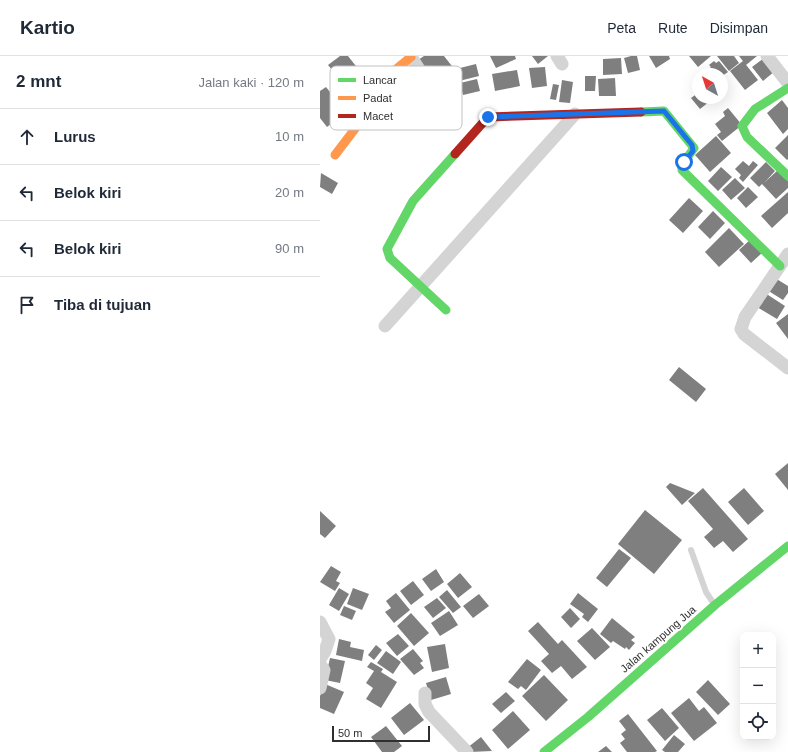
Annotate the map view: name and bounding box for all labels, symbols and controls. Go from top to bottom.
text: Kartio [20,17,75,38]
text: Peta [607,20,636,36]
text: Rute [658,20,688,36]
text: Disimpan [710,20,768,36]
legend [330,66,462,130]
north arrow [692,68,728,104]
text: 2 mnt [16,72,61,91]
text: Lancar [363,74,397,86]
text: Jalan kaki · 120 m [199,75,304,90]
text: Padat [363,92,392,104]
route end [479,108,497,126]
text: Macet [363,110,393,122]
icon: ahead [16,126,38,148]
text: Lurus [54,128,96,145]
text: 10 m [275,129,304,144]
route start [675,153,693,171]
icon: left [16,182,38,204]
text: Belok kiri [54,184,122,201]
text: 20 m [275,185,304,200]
icon: left [16,238,38,260]
text: Belok kiri [54,240,122,257]
text: 90 m [275,241,304,256]
icon: arrive [16,294,38,316]
text: Tiba di tujuan [54,296,151,313]
street label: Jalan kampung Jua [618,603,699,675]
map controls [740,632,776,740]
button: + [740,632,776,668]
button: − [740,668,776,704]
button: locate [740,704,776,740]
scale bar [332,724,430,743]
text: 50 m [338,727,362,739]

